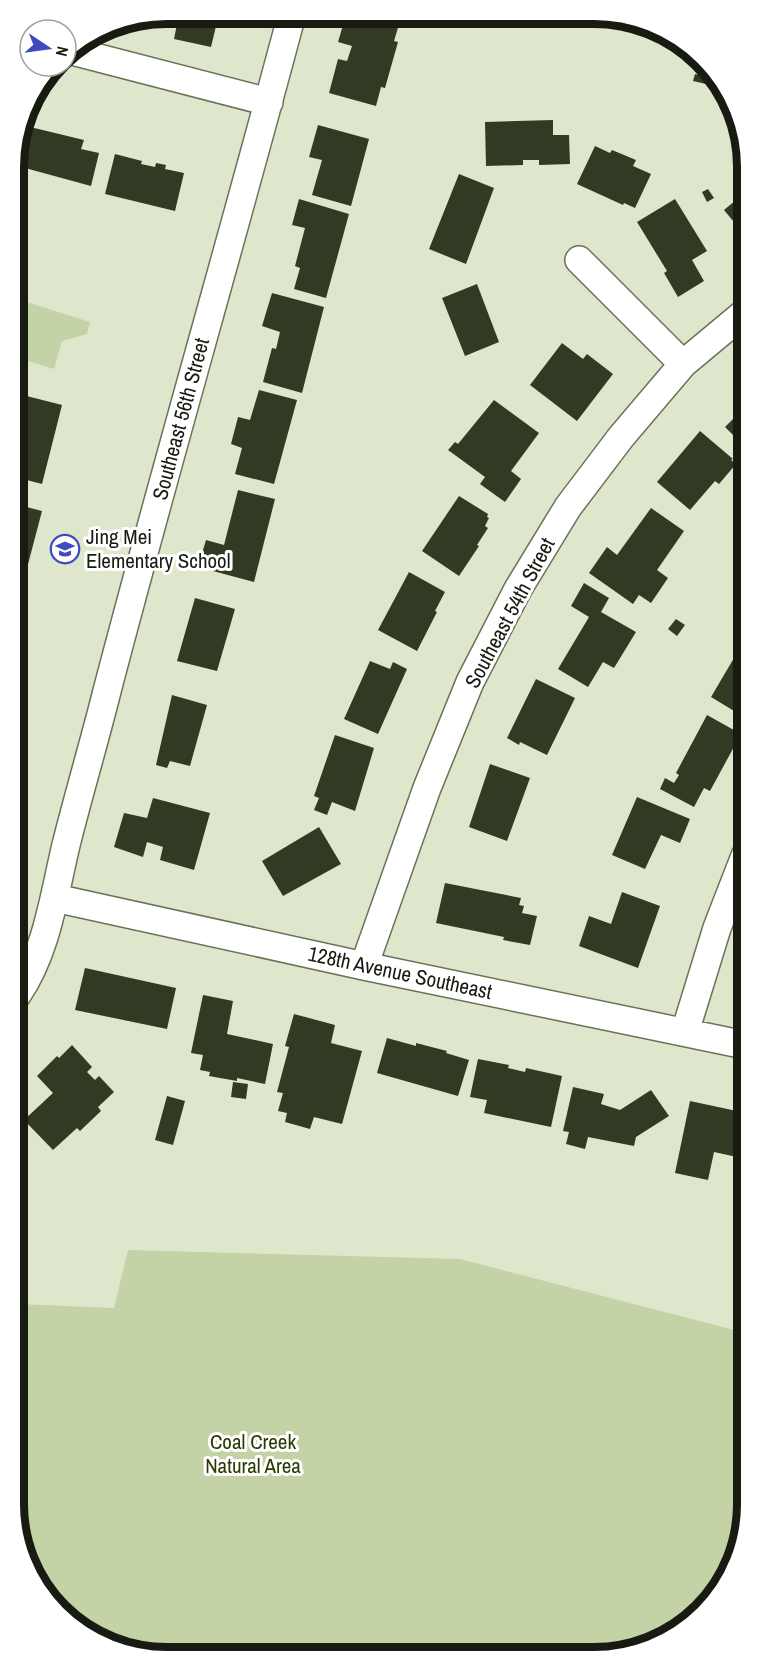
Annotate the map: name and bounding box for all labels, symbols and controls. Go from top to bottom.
north arrow [18,18,78,78]
text: N [51,44,74,58]
street label: Southeast 56th Street [145,334,216,503]
place label: Jing Mei Elementary School [86,522,231,575]
street label: Southeast 54th Street [458,532,562,693]
school or university icon: Jing Mei Elementary School [49,533,81,565]
street label: 128th Avenue Southeast [305,939,495,1006]
park label: Coal Creek Natural Area [205,1427,301,1480]

